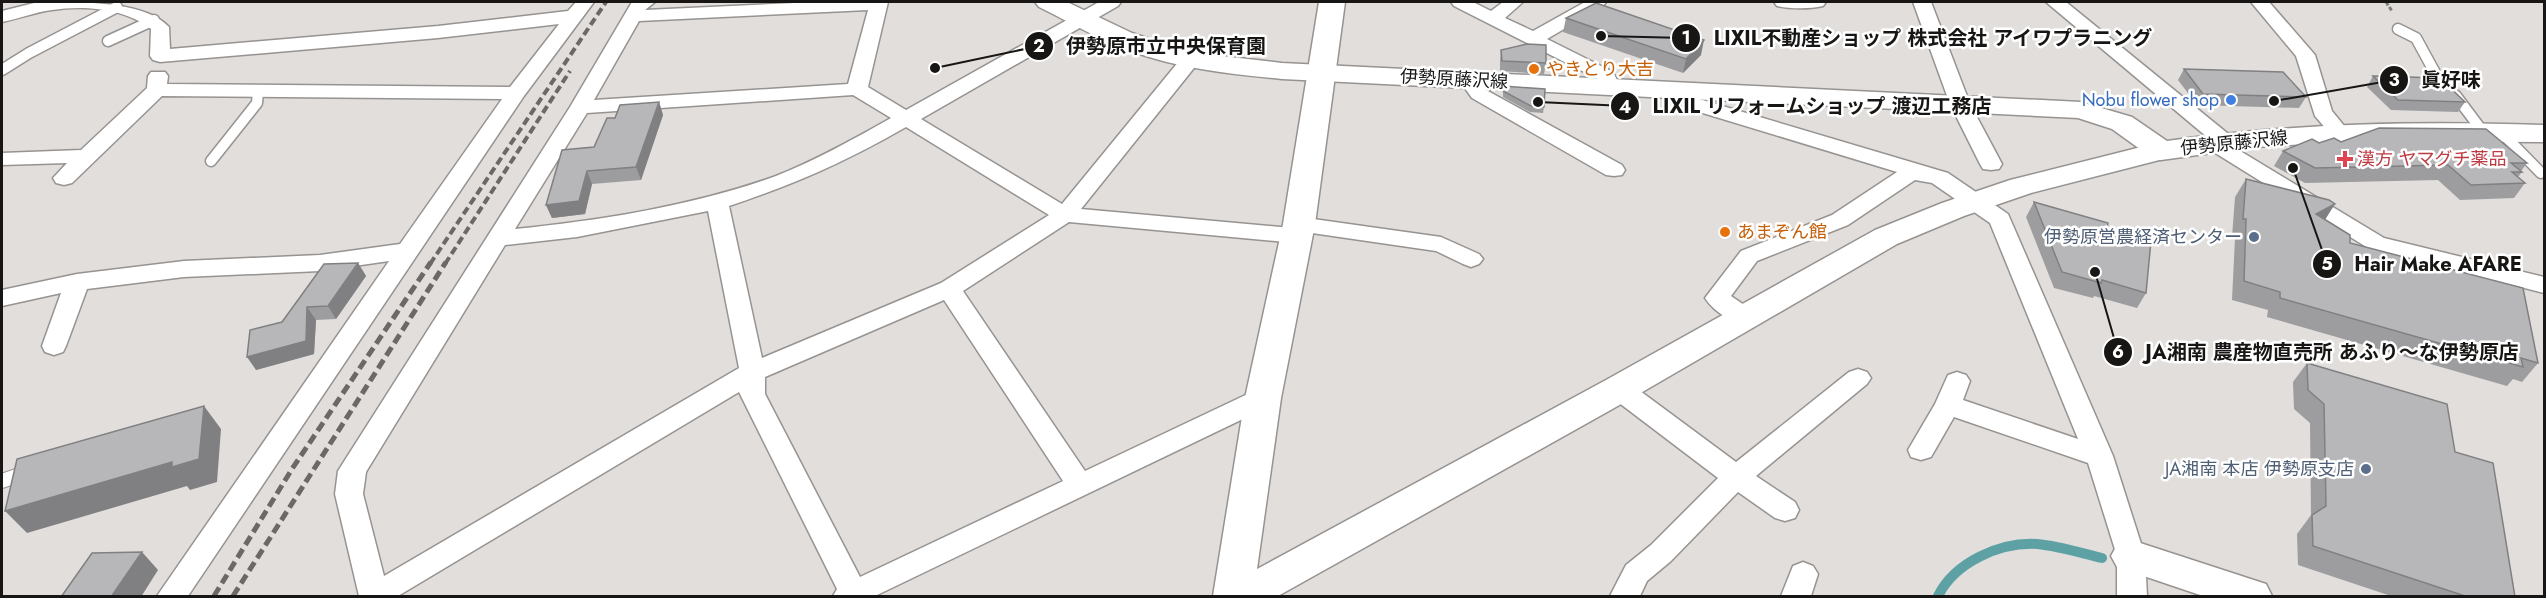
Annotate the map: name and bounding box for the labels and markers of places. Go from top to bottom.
callout: LIXIL不動産ショップ 株式会社 アイワプラニング [1671,19,2165,57]
callout: 伊勢原市立中央保育園 [1024,27,1278,65]
place label: やきとり大吉 [1546,56,1654,82]
callout: 眞好味 [2379,61,2493,99]
marker: やきとり大吉 [1527,62,1541,76]
callout: LIXIL リフォームショップ 渡辺工務店 [1610,87,2004,125]
place label: Nobu flower shop [2082,87,2219,113]
marker: Nobu flower shop [2224,93,2238,107]
place label: 漢方 ヤマグチ薬品 [2357,146,2506,172]
marker: 漢方 ヤマグチ薬品 [2338,152,2352,166]
place label: あまぞん館 [1737,219,1827,245]
place label: 伊勢原営農経済センター [2044,224,2242,250]
marker: あまぞん館 [1718,225,1732,239]
marker: 伊勢原営農経済センター [2247,230,2261,244]
callout: Hair Make AFARE [2312,245,2534,283]
callout: JA湘南 農産物直売所 あふり～な伊勢原店 [2103,333,2531,371]
place label: JA湘南 本店 伊勢原支店 [2163,456,2354,482]
marker: JA湘南 本店 伊勢原支店 [2359,462,2373,476]

